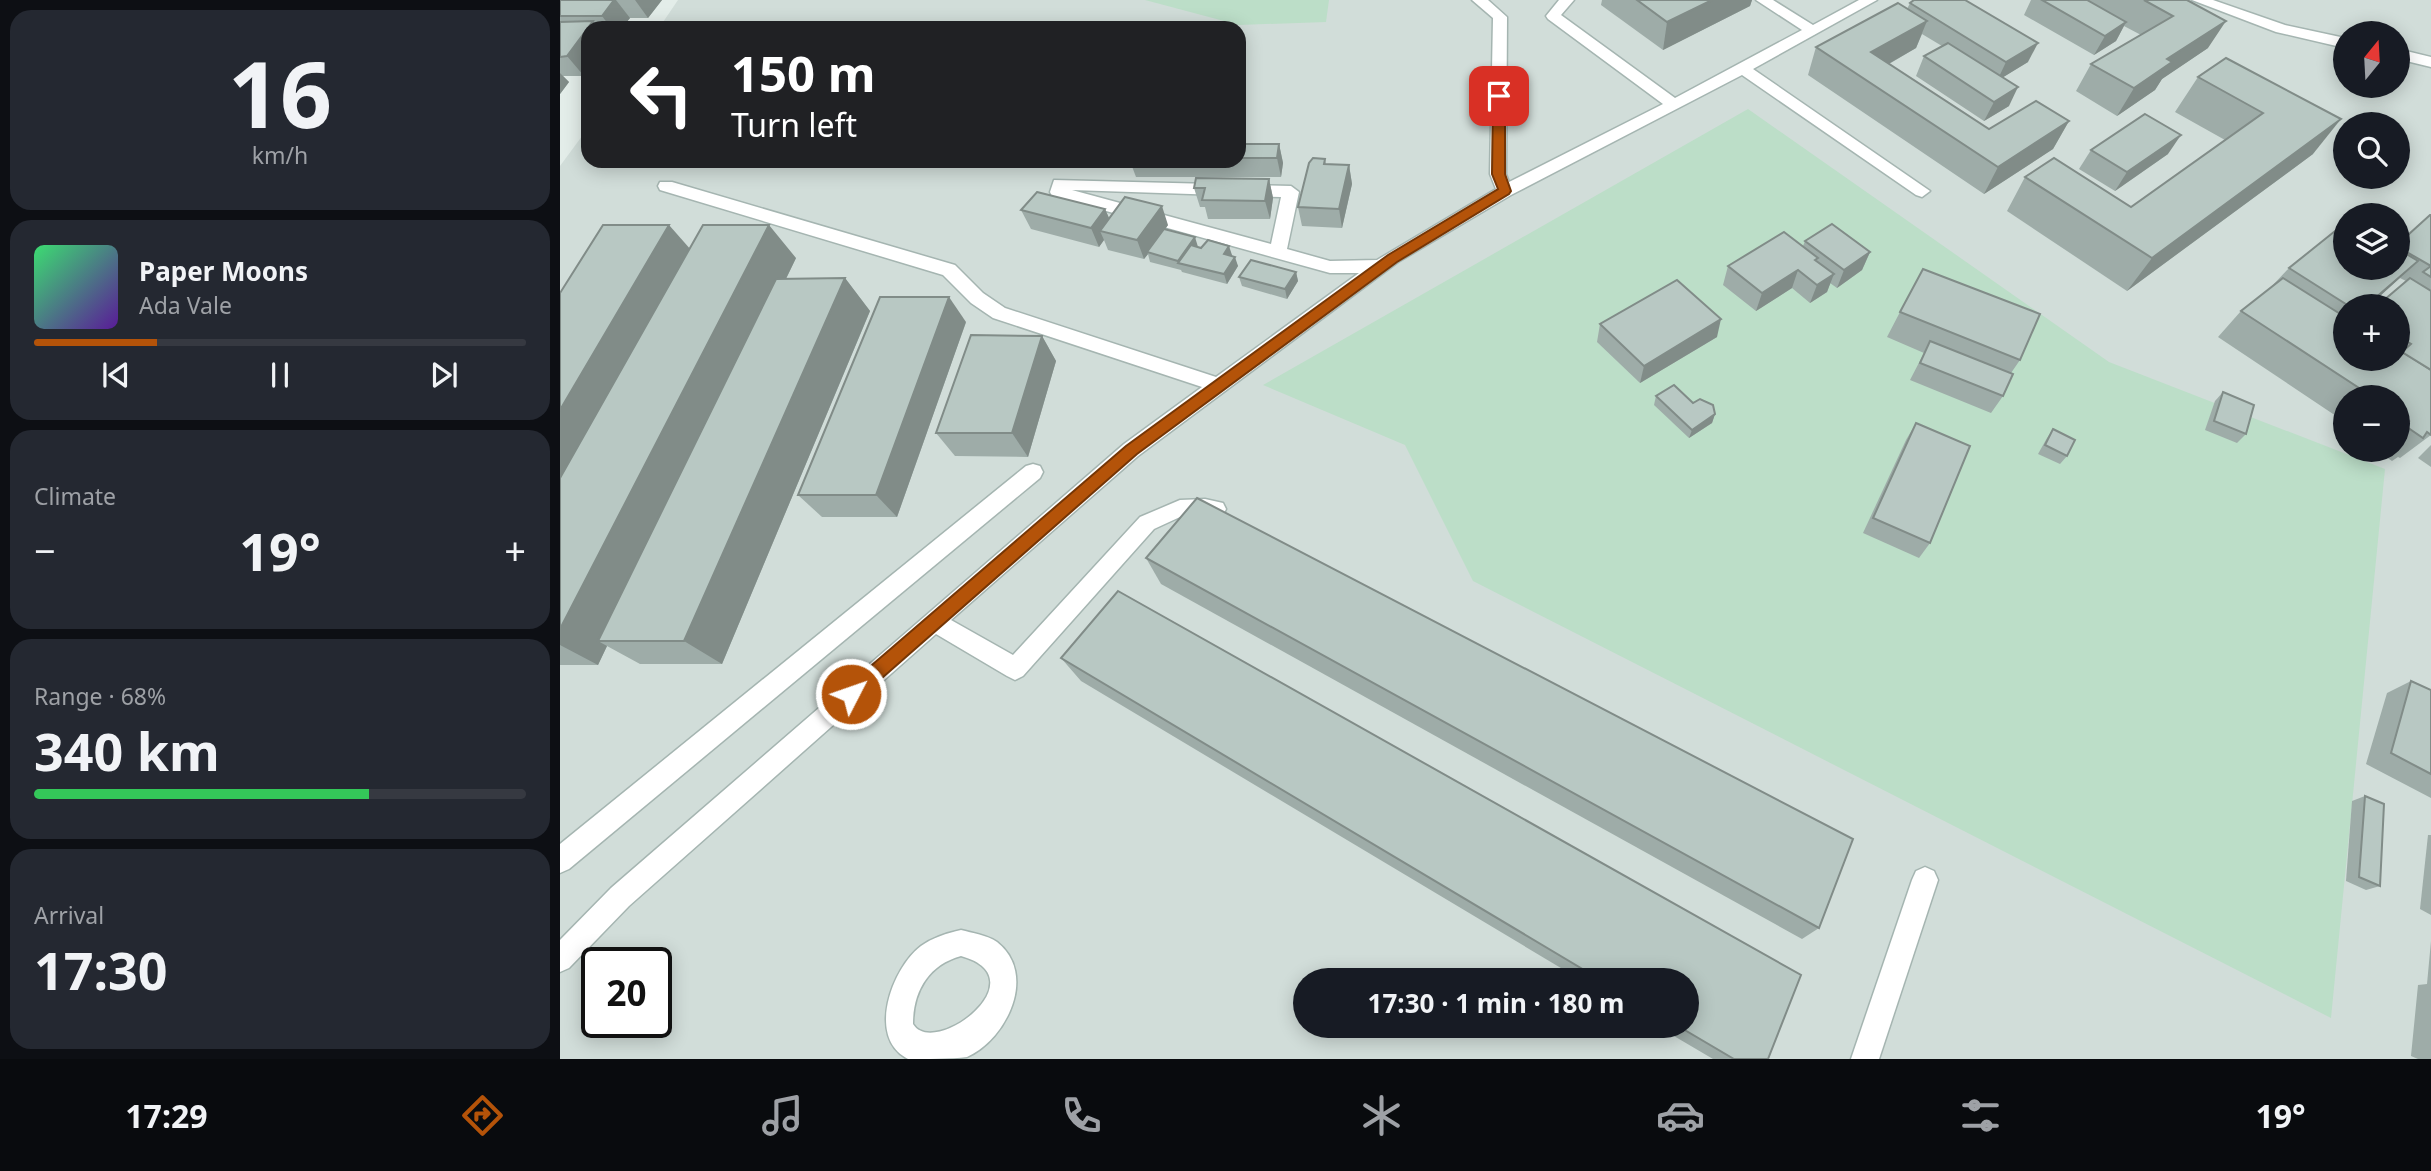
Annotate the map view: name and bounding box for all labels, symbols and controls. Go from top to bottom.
north arrow [2333,21,2410,98]
map controls [2333,21,2410,462]
text: 16 [228,31,332,155]
text: 150 m [731,40,876,106]
icon: left [616,49,707,140]
pin [1469,66,1529,126]
icon: arrive [1480,77,1518,115]
text: Turn left [731,103,857,146]
button: search [2333,112,2410,189]
text: km/h [252,139,308,171]
button: layers [2333,203,2410,280]
text: Paper Moons [139,253,308,289]
text: Ada Vale [139,289,232,321]
button: + [2333,294,2410,371]
icon: previous [97,356,135,394]
icon: pause [261,356,299,394]
icon: next [425,356,463,394]
button: − [2333,385,2410,462]
text: Climate [34,480,116,512]
text: 19° [239,515,321,586]
text: − [34,524,56,576]
text: + [504,524,526,576]
position arrow [814,657,888,731]
text: Range · 68% [34,680,166,712]
text: 340 km [34,715,220,786]
text: Arrival [34,899,104,931]
text: 17:30 [34,934,168,1005]
speed limit sign: 20 [581,947,672,1038]
text: 17:30 · 1 min · 180 m [1368,985,1624,1021]
icon: directions [458,1091,507,1140]
icon: music [758,1091,807,1140]
icon: phone [1057,1091,1106,1140]
icon: climate [1357,1091,1406,1140]
icon: car [1656,1091,1705,1140]
icon: filters [1956,1091,2005,1140]
text: 17:29 [125,1094,208,1137]
text: 19° [2255,1094,2306,1137]

